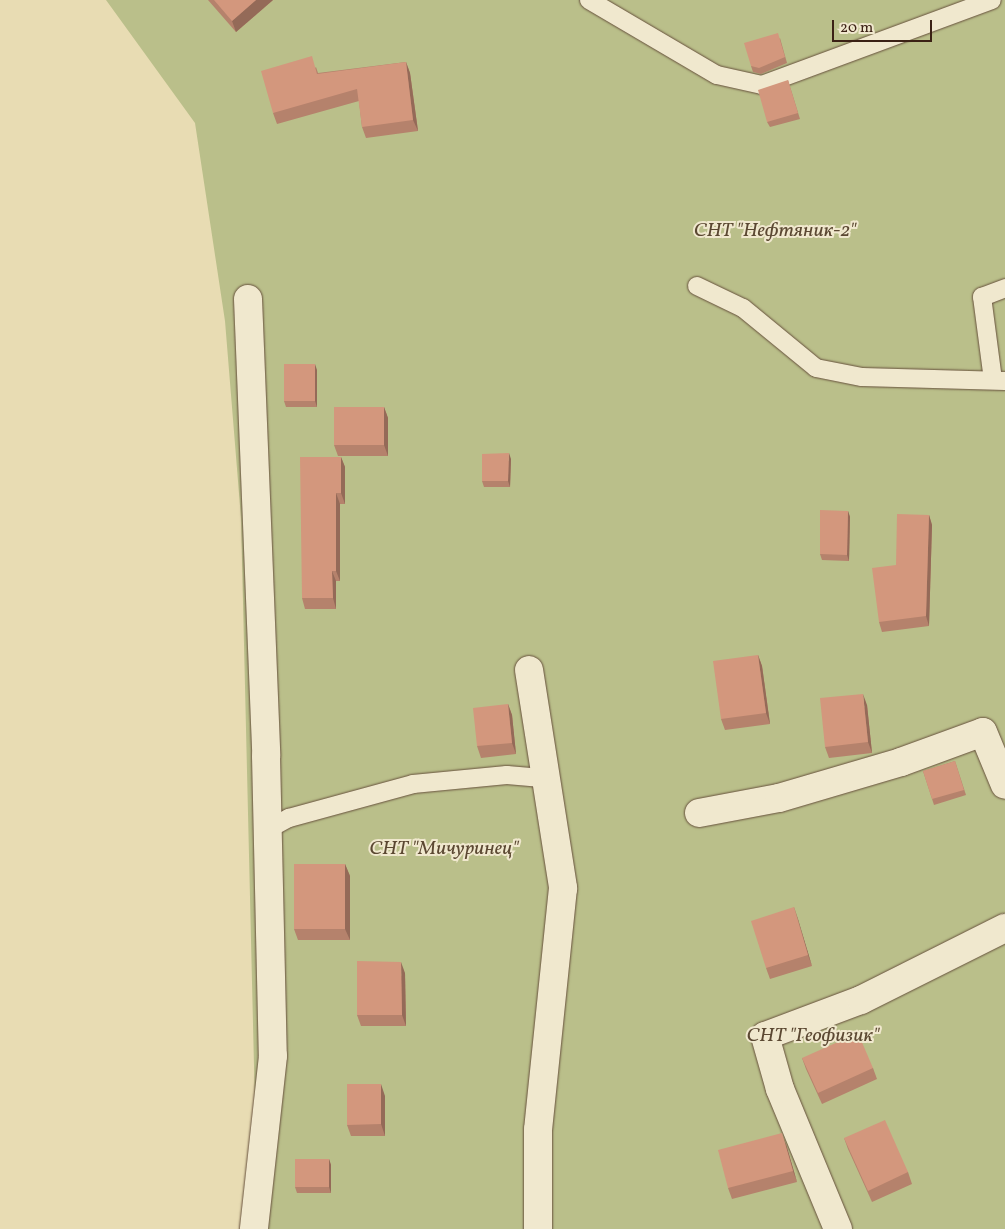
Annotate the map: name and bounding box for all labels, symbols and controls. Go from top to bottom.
scale bar [835,10,935,42]
text: 20 m [840,18,873,39]
park label: СНТ "Нефтяник-2" [694,219,856,243]
park label: СНТ "Мичуринец" [369,837,519,861]
park label: СНТ "Геофизик" [747,1024,879,1048]

